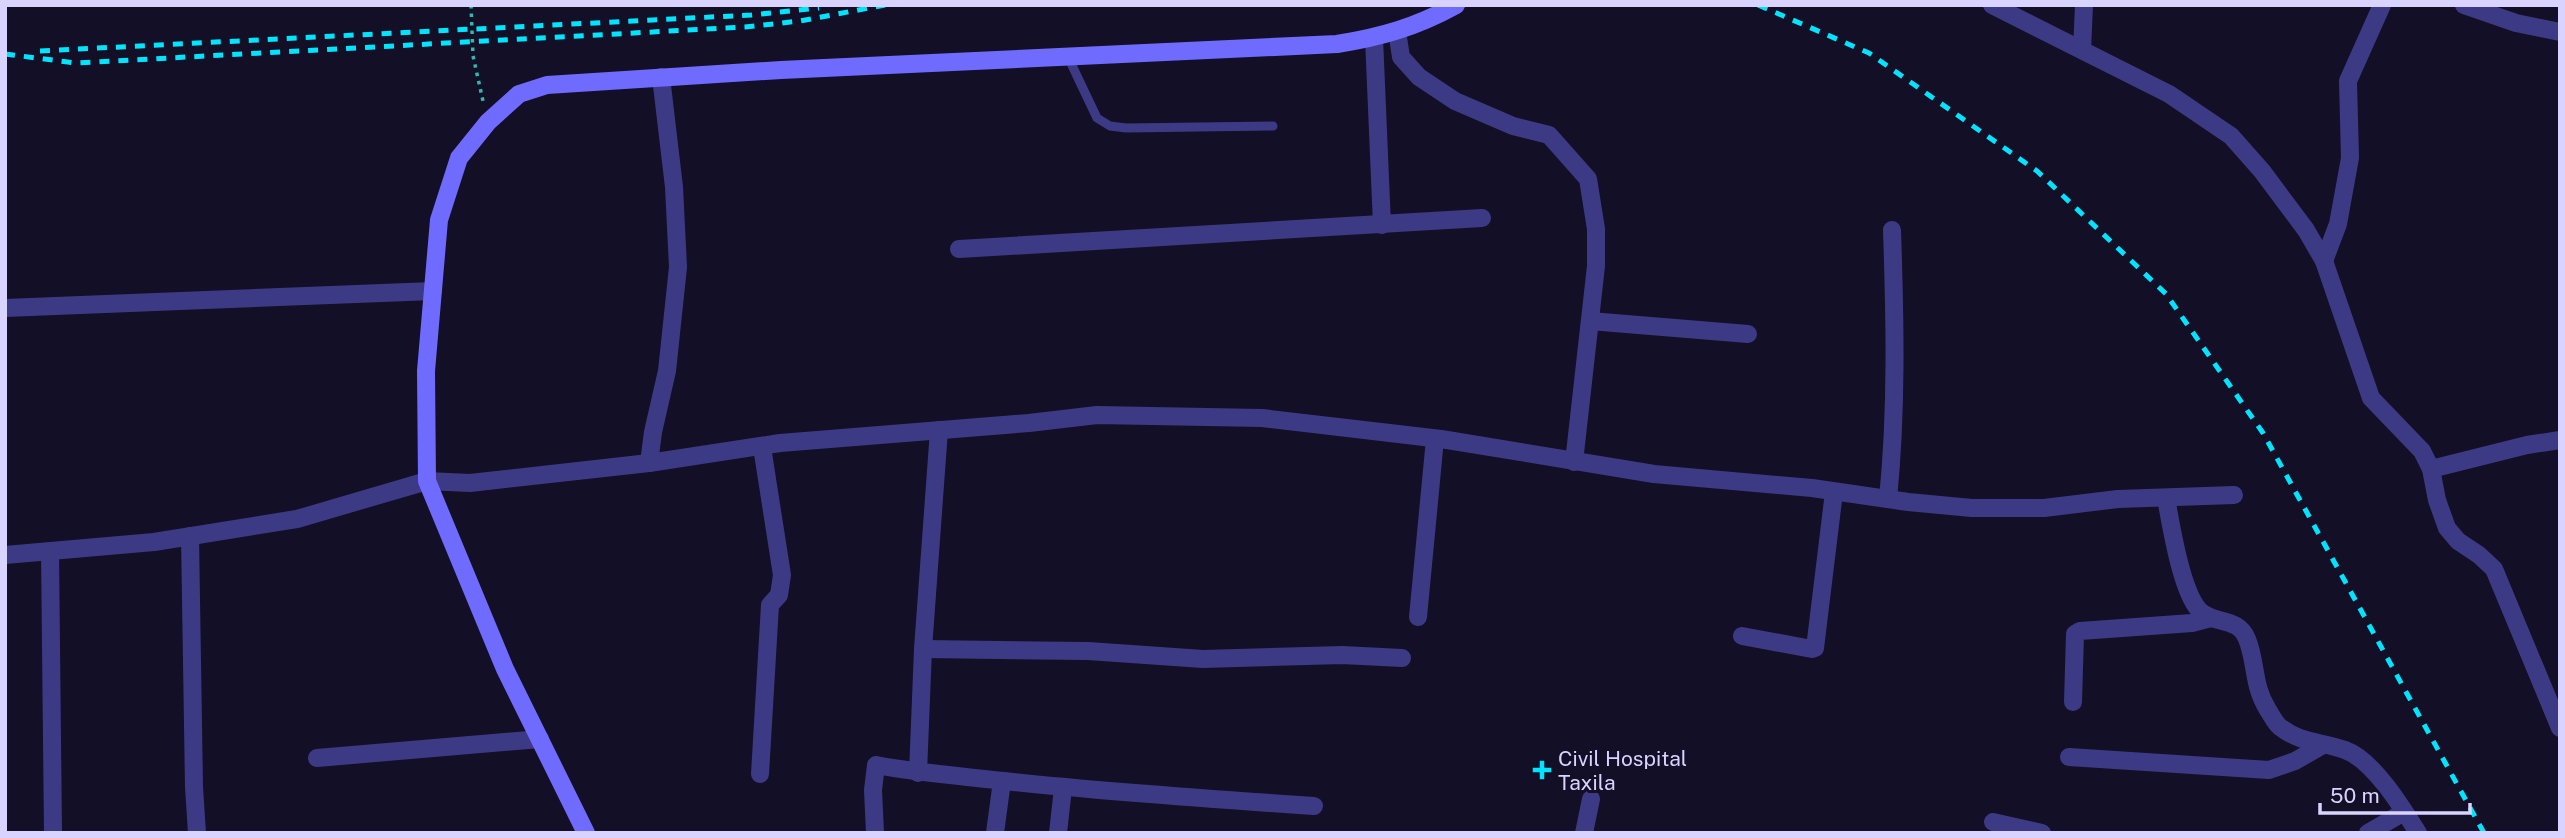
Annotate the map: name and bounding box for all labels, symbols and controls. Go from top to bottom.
place label: Civil Hospital Taxila [1558,746,1687,795]
marker: Civil Hospital Taxila [1532,760,1552,780]
scale bar [2320,772,2470,816]
text: 50 m [2330,783,2380,808]

